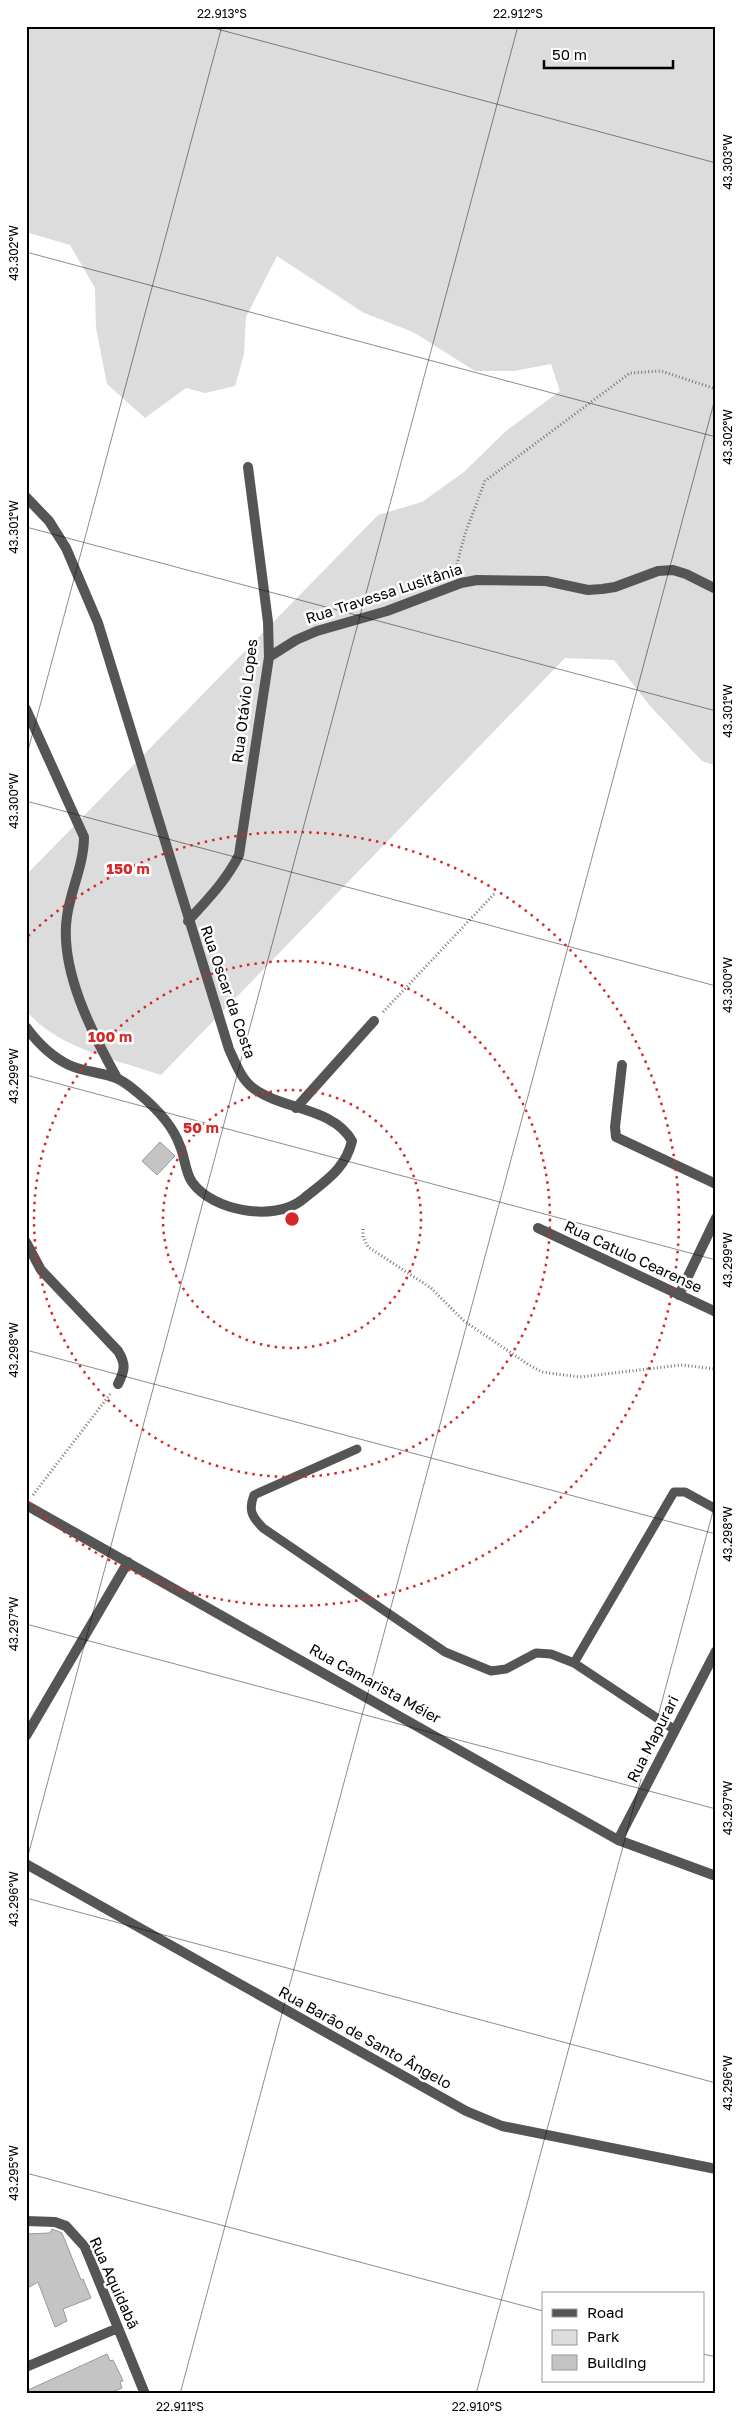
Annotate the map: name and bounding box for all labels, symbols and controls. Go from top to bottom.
text: 22.913°S [197,6,247,21]
text: 22.912°S [493,6,543,21]
scale bar [544,38,673,70]
text: 50 m [552,45,587,63]
text: 43.303°W [720,134,735,190]
text: 43.302°W [6,225,21,281]
text: 43.302°W [720,409,735,465]
text: 43.301°W [6,500,21,554]
street label: Rua Travessa Lusitânia [303,559,464,627]
street label: Rua Otávio Lopes [227,638,261,764]
text: 43.301°W [720,684,735,738]
text: 43.300°W [6,773,21,829]
text: 150 m [106,859,150,877]
street label: Rua Oscar da Costa [198,923,260,1061]
text: 43.300°W [720,957,735,1013]
text: 100 m [88,1027,132,1045]
text: 43.299°W [6,1048,21,1104]
text: 50 m [183,1118,219,1136]
centre of rings [283,1210,301,1228]
street label: Rua Catulo Cearense [562,1216,705,1296]
text: 43.299°W [720,1232,735,1288]
text: 43.298°W [6,1322,21,1378]
text: 43.298°W [720,1506,735,1562]
text: 43.297°W [6,1596,21,1651]
street label: Rua Camarista Méier [306,1639,445,1727]
street label: Rua Mapurari [623,1692,682,1785]
text: 43.297°W [720,1780,735,1835]
text: 43.296°W [6,1871,21,1927]
street label: Rua Barão de Santo Ângelo [276,1982,455,2092]
text: 43.296°W [720,2055,735,2111]
text: 43.295°W [6,2145,21,2201]
street label: Rua Aquidabã [87,2234,143,2331]
legend [542,2292,704,2382]
text: Road [587,2303,624,2321]
text: Park [587,2327,620,2345]
text: Building [587,2353,647,2371]
text: 22.911°S [156,2399,204,2414]
text: 22.910°S [452,2399,503,2414]

